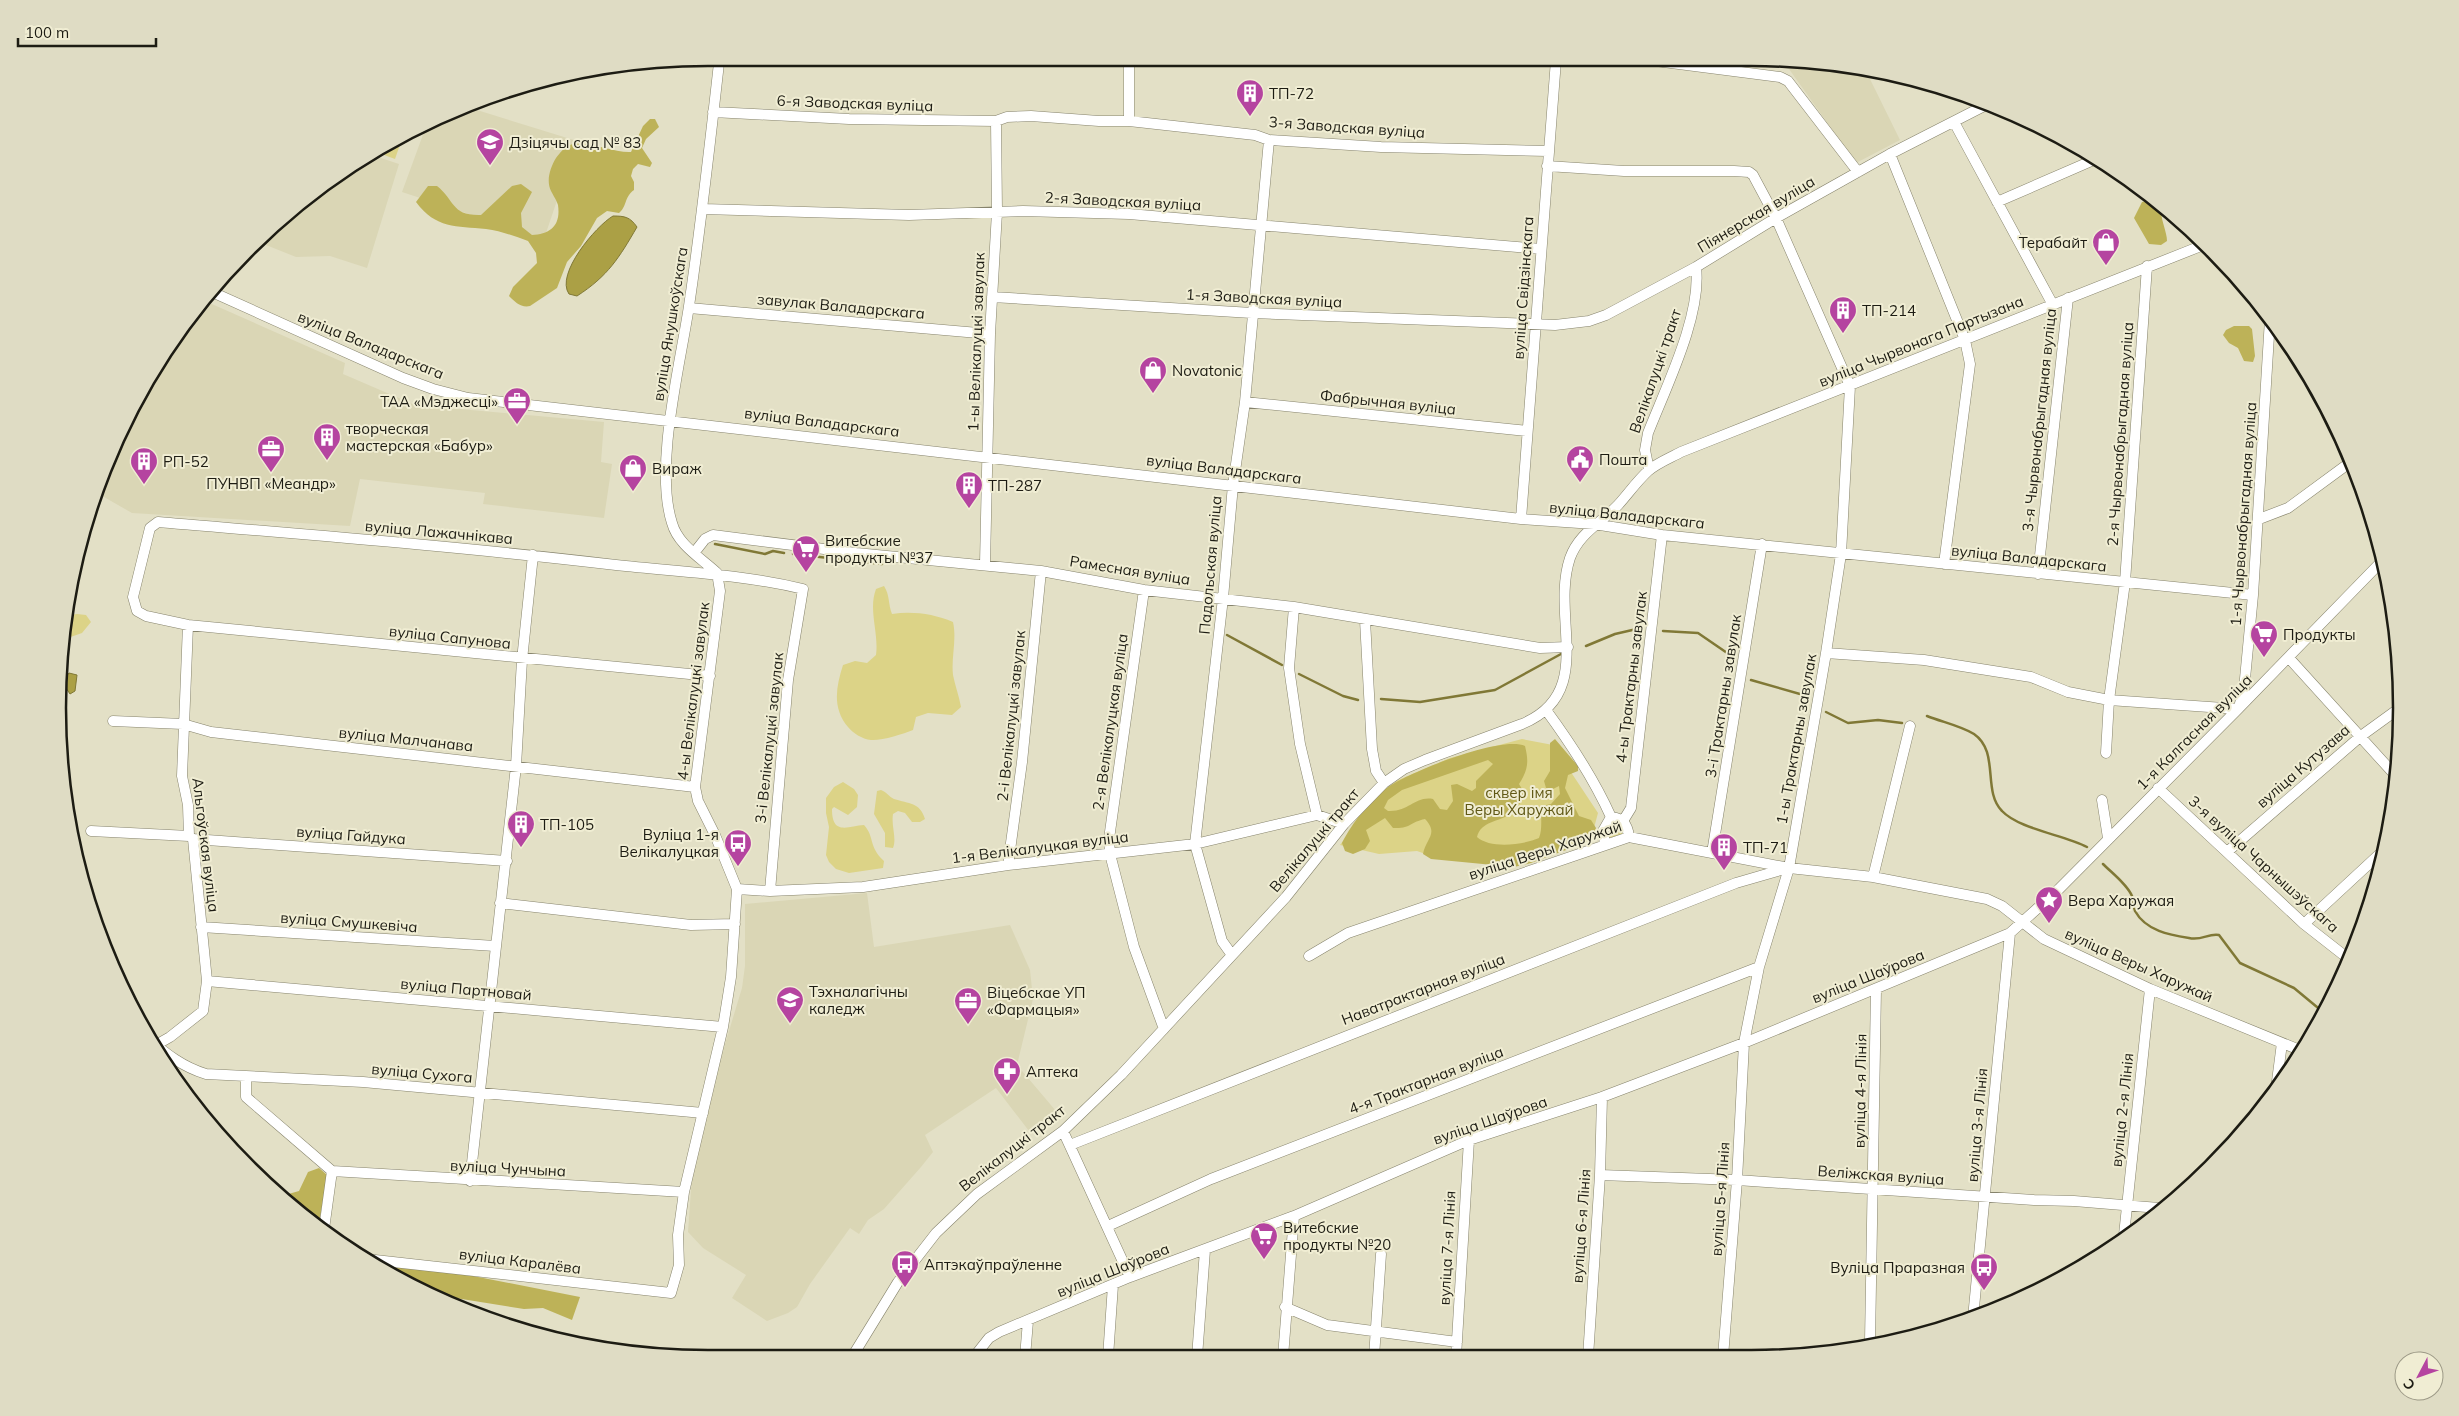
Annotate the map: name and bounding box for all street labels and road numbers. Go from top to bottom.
street label: 6-я Заводская вуліца [776,91,934,115]
street label: 3-я Заводская вуліца [1268,112,1426,142]
street label: Піянерская вуліца [1694,171,1818,257]
street label: 2-я Заводская вуліца [1044,187,1202,215]
street label: вуліца Свідзінскага [1509,216,1537,360]
street label: вуліца Янушкоўскага [648,246,692,402]
street label: 1-ы Велікалуцкі завулак [963,251,989,432]
street label: 1-я Заводская вуліца [1185,284,1343,312]
street label: завулак Валадарскага [756,289,926,323]
street label: вуліца Чырвонага Партызана [1816,291,2026,391]
street label: Велікалуцкі тракт [1625,306,1685,436]
street label: вуліца Валадарскага [295,307,447,383]
street label: 3-я Чырвонабрыгадная вуліца [2018,307,2060,533]
street label: 2-я Чырвонабрыгадная вуліца [2103,321,2137,547]
street label: Фабрычная вуліца [1319,385,1457,419]
street label: 1-я Чырвонабрыгадная вуліца [2226,401,2260,627]
street label: вуліца Валадарскага [743,403,901,441]
street label: вуліца Валадарскага [1145,450,1303,488]
street label: Падольская вуліца [1194,495,1226,635]
street label: вуліца Валадарскага [1548,497,1706,533]
street label: вуліца Лажачнікава [364,516,514,548]
street label: вуліца Валадарскага [1950,540,2108,576]
street label: Рамесная вуліца [1068,551,1192,589]
street label: 4-ы Трактарны завулак [1611,589,1651,764]
street label: 4-ы Велікалуцкі завулак [673,600,713,781]
street label: 3-і Трактарны завулак [1701,612,1745,779]
street label: вуліца Сапунова [388,621,512,653]
street label: 2-і Велікалуцкі завулак [993,629,1030,802]
street label: 2-я Велікалуцкая вуліца [1088,632,1132,812]
street label: 3-і Велікалуцкі завулак [751,651,788,824]
street label: 1-ы Трактарны завулак [1772,651,1821,826]
street label: 1-я Калгасная вуліца [2132,670,2256,794]
street label: вуліца Кутузава [2252,720,2354,812]
street label: вуліца Малчанава [338,723,474,755]
street label: Альгоўская вуліца [188,777,224,913]
street label: Велікалуцкі тракт [1265,784,1363,896]
street label: 3-я вуліца Чарнышэўскага [2185,791,2343,937]
street label: вуліца Веры Харужай [1466,816,1624,884]
street label: вуліца Гайдука [296,822,406,848]
street label: 1-я Велікалуцкая вуліца [950,827,1130,867]
street label: вуліца Смушкевіча [280,908,418,936]
street label: вуліца Веры Харужай [2062,924,2216,1006]
street label: вуліца Шаўрова [1809,945,1927,1007]
street label: Наватрактарная вуліца [1339,949,1507,1029]
street label: вуліца Партновай [400,974,532,1004]
street label: вуліца 4-я Лінія [1850,1034,1870,1148]
street label: 4-я Трактарная вуліца [1346,1042,1506,1118]
street label: вуліца 2-я Лінія [2107,1052,2137,1168]
street label: вуліца Сухога [371,1059,473,1087]
street label: вуліца 3-я Лінія [1963,1067,1991,1183]
street label: вуліца Шаўрова [1430,1092,1550,1148]
street label: Велікалуцкі тракт [955,1100,1069,1196]
street label: вуліца 5-я Лінія [1707,1141,1733,1257]
street label: вуліца Чунчына [450,1155,566,1181]
street label: Веліжская вуліца [1817,1161,1945,1189]
street label: вуліца 6-я Лінія [1568,1168,1594,1284]
street label: вуліца 7-я Лінія [1435,1190,1459,1306]
street label: вуліца Шаўрова [1054,1239,1172,1301]
street label: вуліца Каралёва [458,1244,582,1278]

